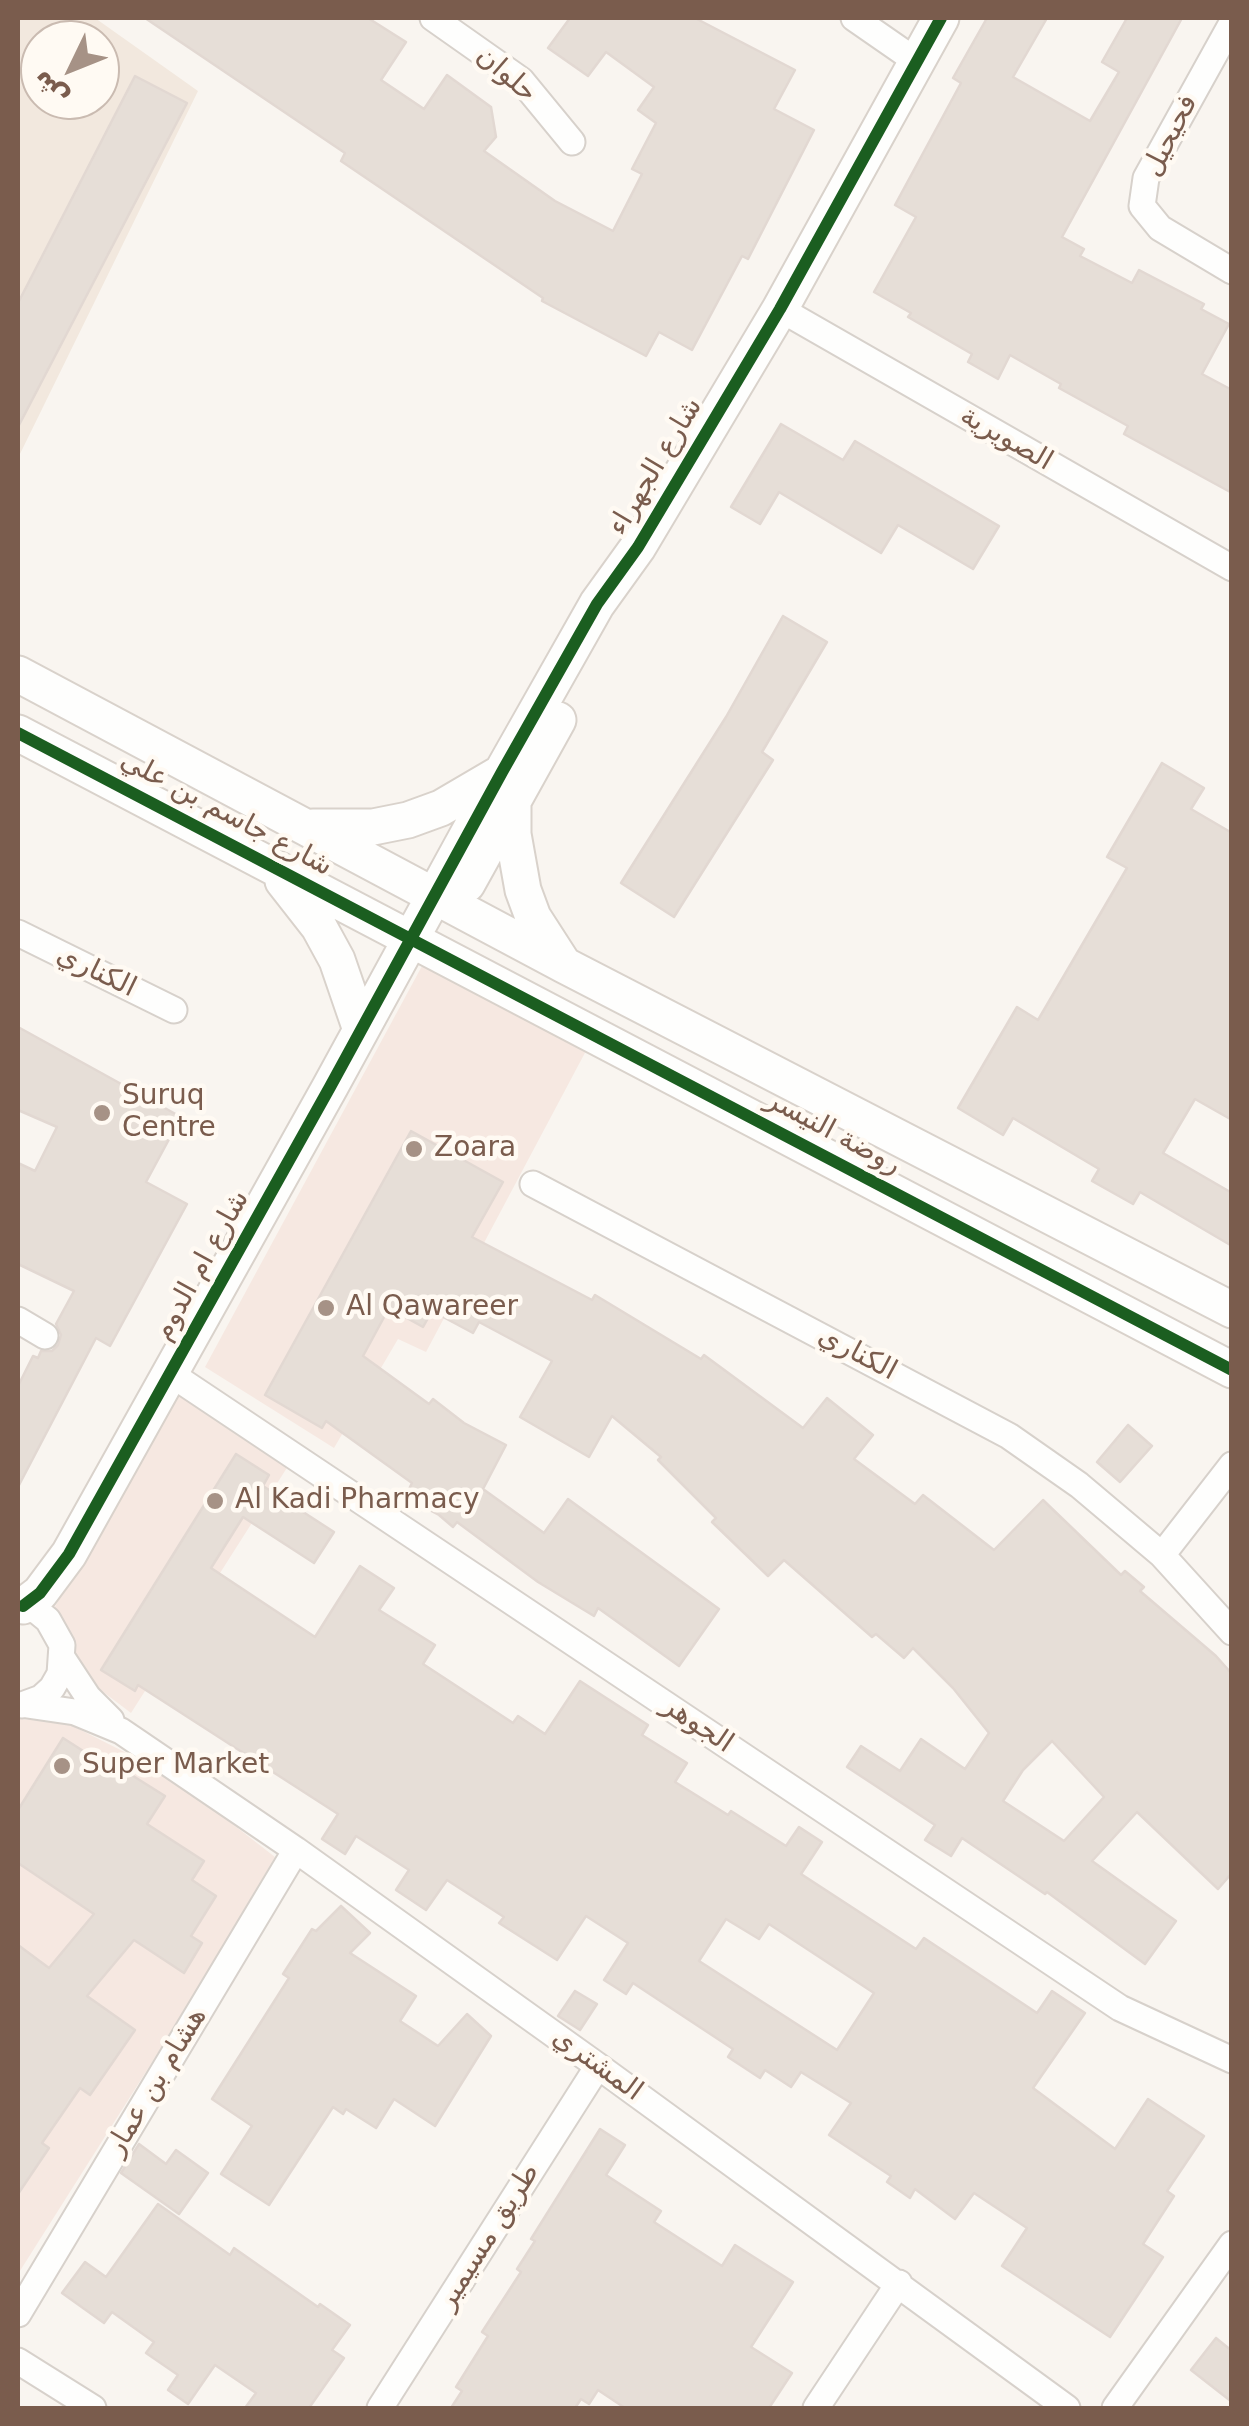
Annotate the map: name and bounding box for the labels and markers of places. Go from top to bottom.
place label: Suruq Centre [122,1080,216,1146]
marker: Suruq Centre [91,1102,113,1124]
place label: Zoara [434,1132,516,1166]
marker: Zoara [403,1138,425,1160]
place label: Al Qawareer [346,1291,518,1325]
marker: Al Qawareer [315,1297,337,1319]
place label: Al Kadi Pharmacy [235,1484,480,1518]
marker: Al Kadi Pharmacy [204,1490,226,1512]
place label: Super Market [82,1749,269,1783]
marker: Super Market [51,1755,73,1777]

